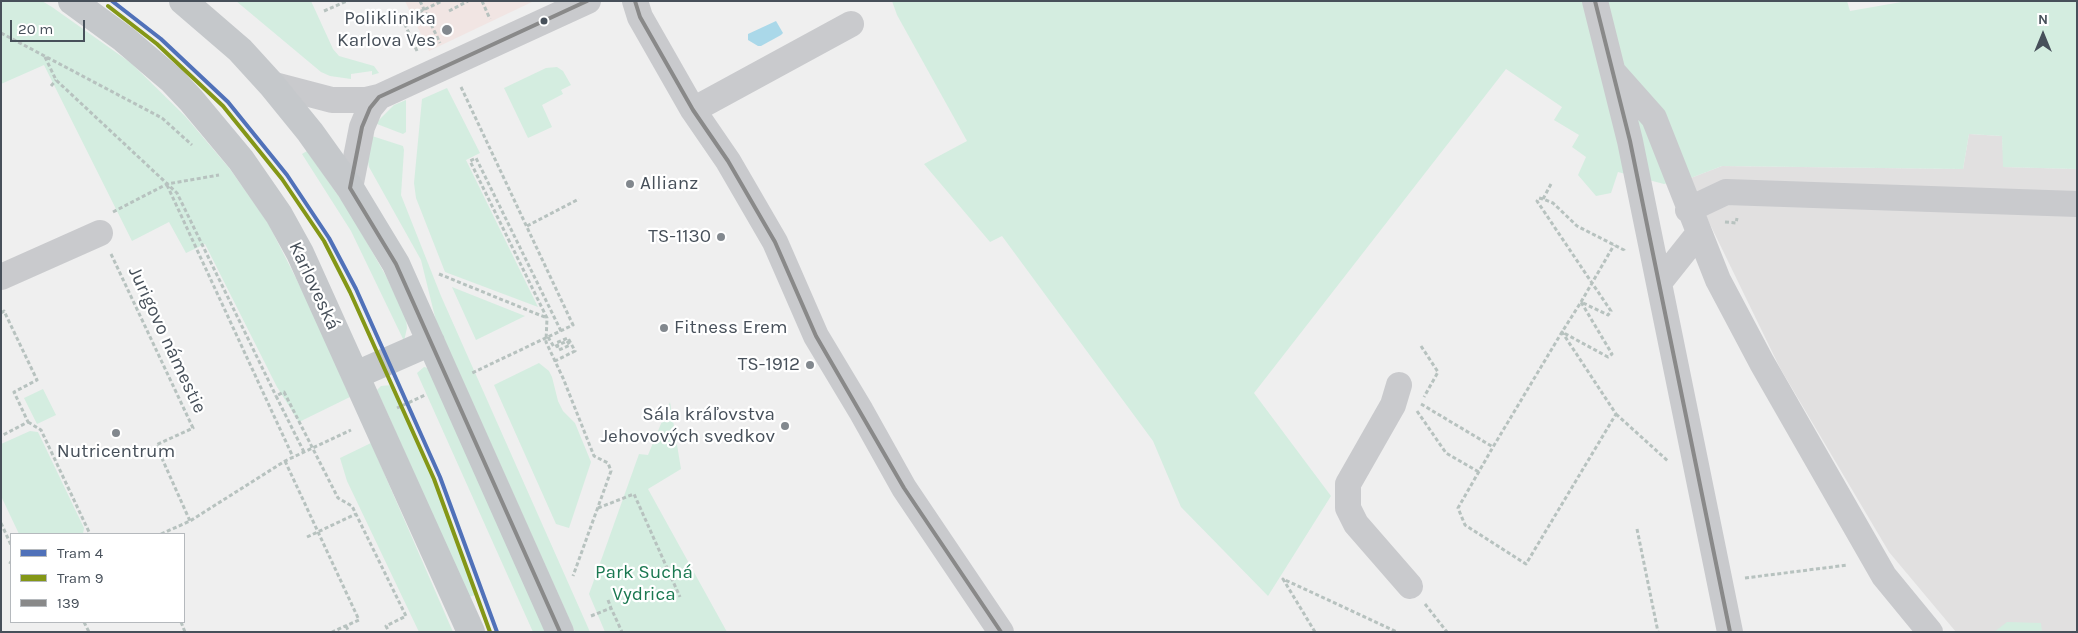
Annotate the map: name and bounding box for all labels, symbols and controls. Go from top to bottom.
place label: Poliklinika Karlova Ves [337,8,436,52]
scale bar [12,10,88,42]
north arrow [2018,10,2068,60]
text: N [2038,11,2048,28]
unlabelled marker [539,16,549,26]
text: 20 m [18,20,53,38]
marker: Poliklinika Karlova Ves [440,23,454,37]
place label: Allianz [640,173,698,195]
marker: Allianz [624,178,636,190]
place label: TS-1130 [648,226,711,248]
marker: TS-1130 [715,231,727,243]
street label: Karloveská [284,238,344,334]
street label: Jurigovo námestie [123,263,211,417]
place label: Fitness Erem [674,317,788,339]
marker: Fitness Erem [658,322,670,334]
place label: TS-1912 [738,354,800,376]
marker: TS-1912 [804,359,816,371]
place label: Sála kráľovstva Jehovových svedkov [600,404,775,448]
marker: Sála kráľovstva Jehovových svedkov [779,420,791,432]
marker: Nutricentrum [110,427,122,439]
place label: Nutricentrum [57,441,175,463]
legend [10,533,185,623]
text: Tram 4 [57,544,103,562]
park label: Park Suchá Vydrica [595,562,693,606]
text: Tram 9 [57,569,103,587]
text: 139 [57,594,80,612]

